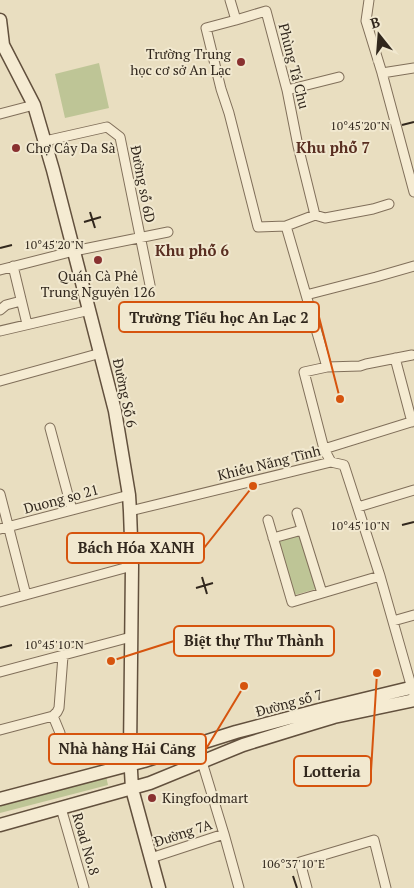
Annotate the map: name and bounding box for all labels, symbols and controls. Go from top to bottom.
north arrow [354,10,404,60]
text: B [368,12,382,33]
street label: Phùng Tá Chu [275,21,314,111]
place label: Trường Trung học cơ sở An Lạc [130,44,232,79]
marker: Trường Trung học cơ sở An Lạc [235,56,247,68]
text: 10°45'20"N [330,118,390,133]
district label: Khu phố 7 [296,137,370,157]
place label: Chợ Cây Da Sà [26,138,116,157]
marker: Chợ Cây Da Sà [10,142,22,154]
street label: Đường số 6D [127,144,160,224]
text: 10°45'20"N [24,237,84,252]
district label: Khu phố 6 [155,240,229,260]
marker: Quán Cà Phê Trung Nguyên 126 [92,254,104,266]
place label: Quán Cà Phê Trung Nguyên 126 [41,266,156,301]
callout: Trường Tiểu học An Lạc 2 [119,302,319,332]
text: Trường Tiểu học An Lạc 2 [129,307,309,327]
street label: Đường Số 6 [109,357,142,430]
street label: Khiếu Năng Tĩnh [215,441,322,484]
street label: Duong so 21 [21,479,100,518]
text: 10°45'10"N [330,518,390,533]
callout: Bách Hóa XANH [67,533,204,563]
text: Bách Hóa XANH [78,537,195,557]
callout: Biệt thự Thư Thành [174,626,334,656]
text: Biệt thự Thư Thành [184,630,324,650]
text: 10°45'10"N [24,637,84,652]
street label: Đường số 7 [253,684,324,721]
callout: Nhà hàng Hải Cảng [49,734,206,764]
text: Nhà hàng Hải Cảng [59,738,196,758]
callout: Lotteria [294,756,371,786]
text: Lotteria [303,761,361,781]
place label: Kingfoodmart [162,788,249,807]
marker: Kingfoodmart [146,792,158,804]
street label: Road No.8 [69,810,104,877]
street label: Đường 7A [151,814,215,851]
text: 106°37'10"E [261,856,325,871]

